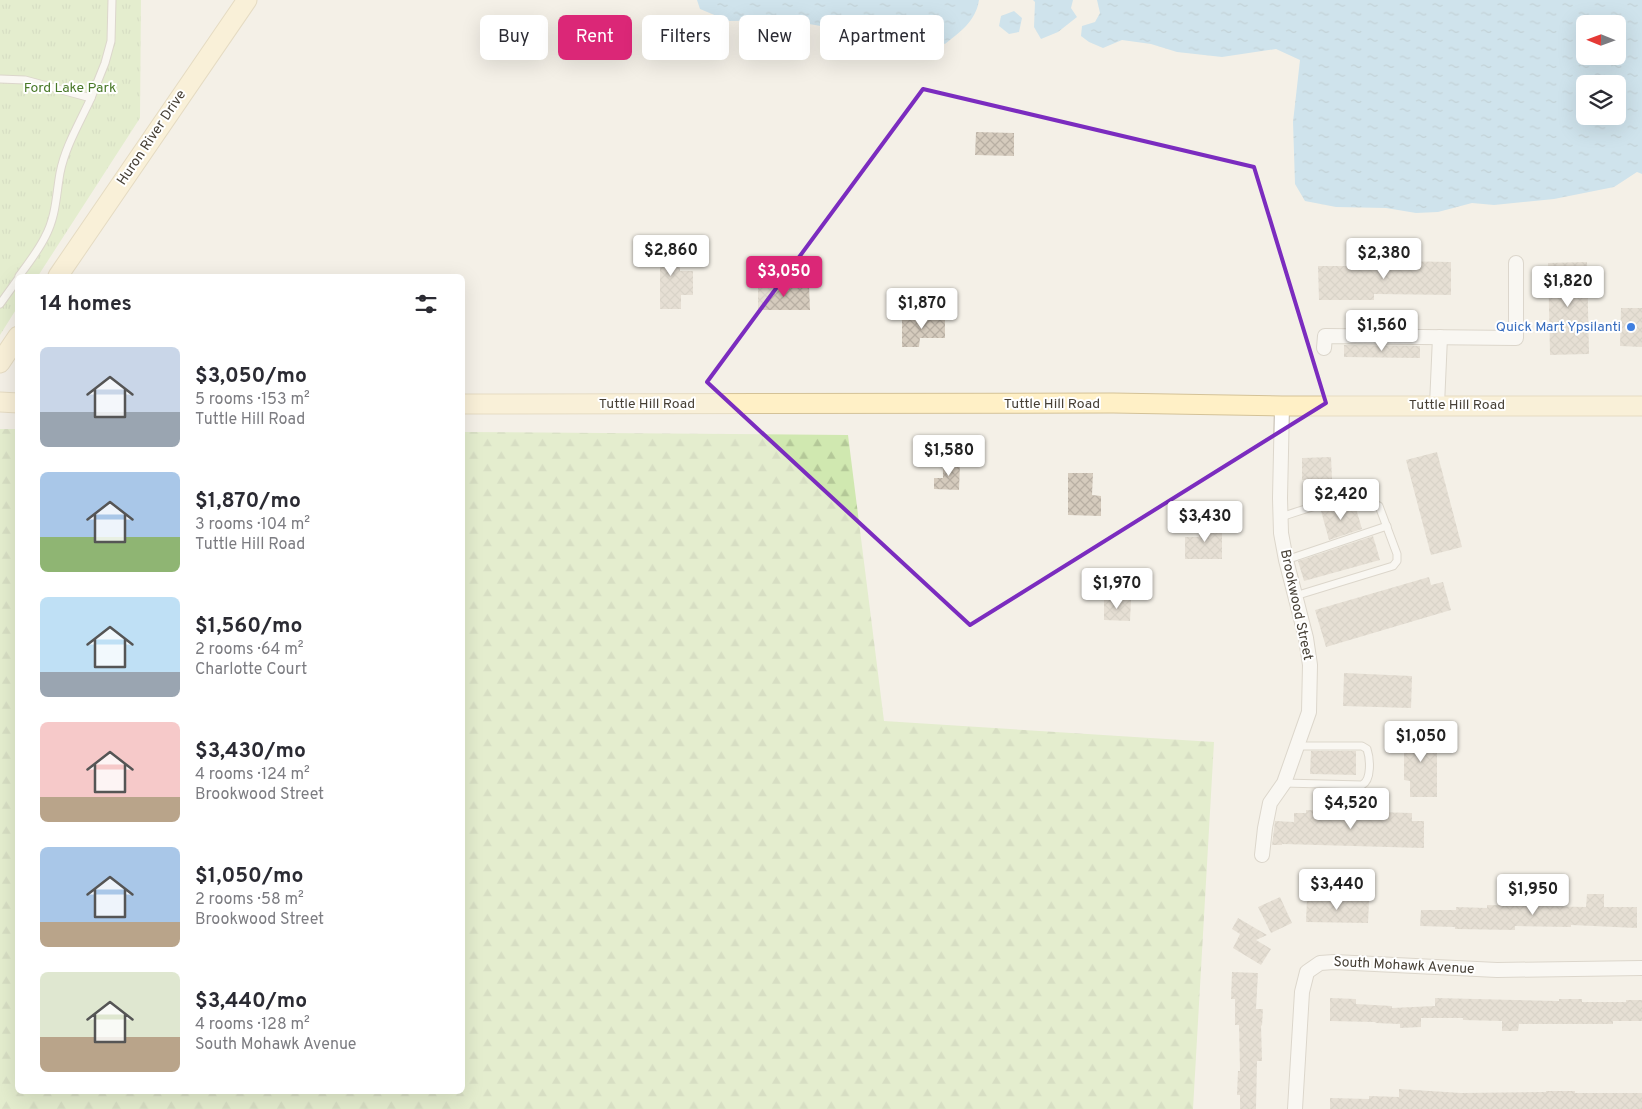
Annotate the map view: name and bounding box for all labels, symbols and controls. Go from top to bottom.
chip: Buy [480,15,548,60]
chip: Rent [558,15,632,60]
chip: Filters [642,15,729,60]
chip: New [739,15,810,60]
chip: Apartment [820,15,944,60]
north arrow [1576,15,1626,65]
map controls [1576,15,1626,125]
button: layers [1576,75,1626,125]
park label: Ford Lake Park [24,80,116,97]
street label: Huron River Drive [114,87,190,189]
pin: $2,860 [630,234,712,277]
pin: $2,380 [1343,238,1425,280]
text: $2,860 [644,241,698,261]
text: $2,380 [1357,244,1411,264]
pin: $3,050 [743,256,825,298]
text: $3,050 [757,262,811,282]
pin: $1,820 [1527,266,1609,308]
text: $1,820 [1543,272,1593,292]
pin: $1,870 [881,288,963,330]
icon: filters [412,290,440,318]
text: 14 homes [40,291,132,318]
text: $1,870 [897,294,947,314]
pin: $1,560 [1341,310,1423,352]
text: $1,560 [1357,316,1407,336]
place label: Quick Mart Ypsilanti [1496,319,1621,336]
marker: Quick Mart Ypsilanti [1625,321,1637,333]
text: $3,050/mo [195,363,307,390]
icon: home [80,367,140,427]
text: 5 rooms · 153 m² [195,390,310,410]
street label: Tuttle Hill Road [599,396,695,413]
street label: Tuttle Hill Road [1004,396,1100,413]
street label: Tuttle Hill Road [1409,397,1505,414]
text: Tuttle Hill Road [195,410,305,430]
pin: $1,580 [908,434,990,477]
text: $1,580 [924,441,974,461]
pin: $2,420 [1300,478,1382,521]
text: $2,420 [1314,485,1368,505]
text: $1,870/mo [195,488,301,515]
icon: home [80,492,140,552]
pin: $3,430 [1164,500,1246,543]
text: $3,430 [1178,507,1232,527]
text: 3 rooms · 104 m² [195,515,310,535]
text: Tuttle Hill Road [195,535,305,555]
street label: Brookwood Street [1276,548,1316,662]
pin: $1,970 [1076,568,1158,610]
text: $1,970 [1093,574,1141,594]
text: $1,560/mo [195,613,302,640]
icon: home [80,617,140,677]
text: 2 rooms · 64 m² [195,640,304,660]
text: Charlotte Court [195,660,307,680]
pin: $1,050 [1380,720,1462,763]
text: $1,050 [1396,727,1446,747]
text: $3,430/mo [195,738,306,765]
icon: home [80,742,140,802]
text: 4 rooms · 124 m² [195,765,310,785]
text: Brookwood Street [195,785,324,805]
pin: $4,520 [1310,788,1392,830]
text: $4,520 [1324,794,1378,814]
text: $1,050/mo [195,863,303,890]
icon: home [80,867,140,927]
pin: $3,440 [1296,868,1378,911]
pin: $1,950 [1492,874,1574,916]
text: $3,440 [1310,875,1364,895]
text: $1,950 [1508,880,1558,900]
text: 2 rooms · 58 m² [195,890,304,910]
text: Brookwood Street [195,910,324,930]
street label: South Mohawk Avenue [1333,954,1475,978]
text: $3,440/mo [195,988,307,1015]
icon: home [80,992,140,1052]
text: 4 rooms · 128 m² [195,1015,310,1035]
text: South Mohawk Avenue [195,1035,356,1055]

